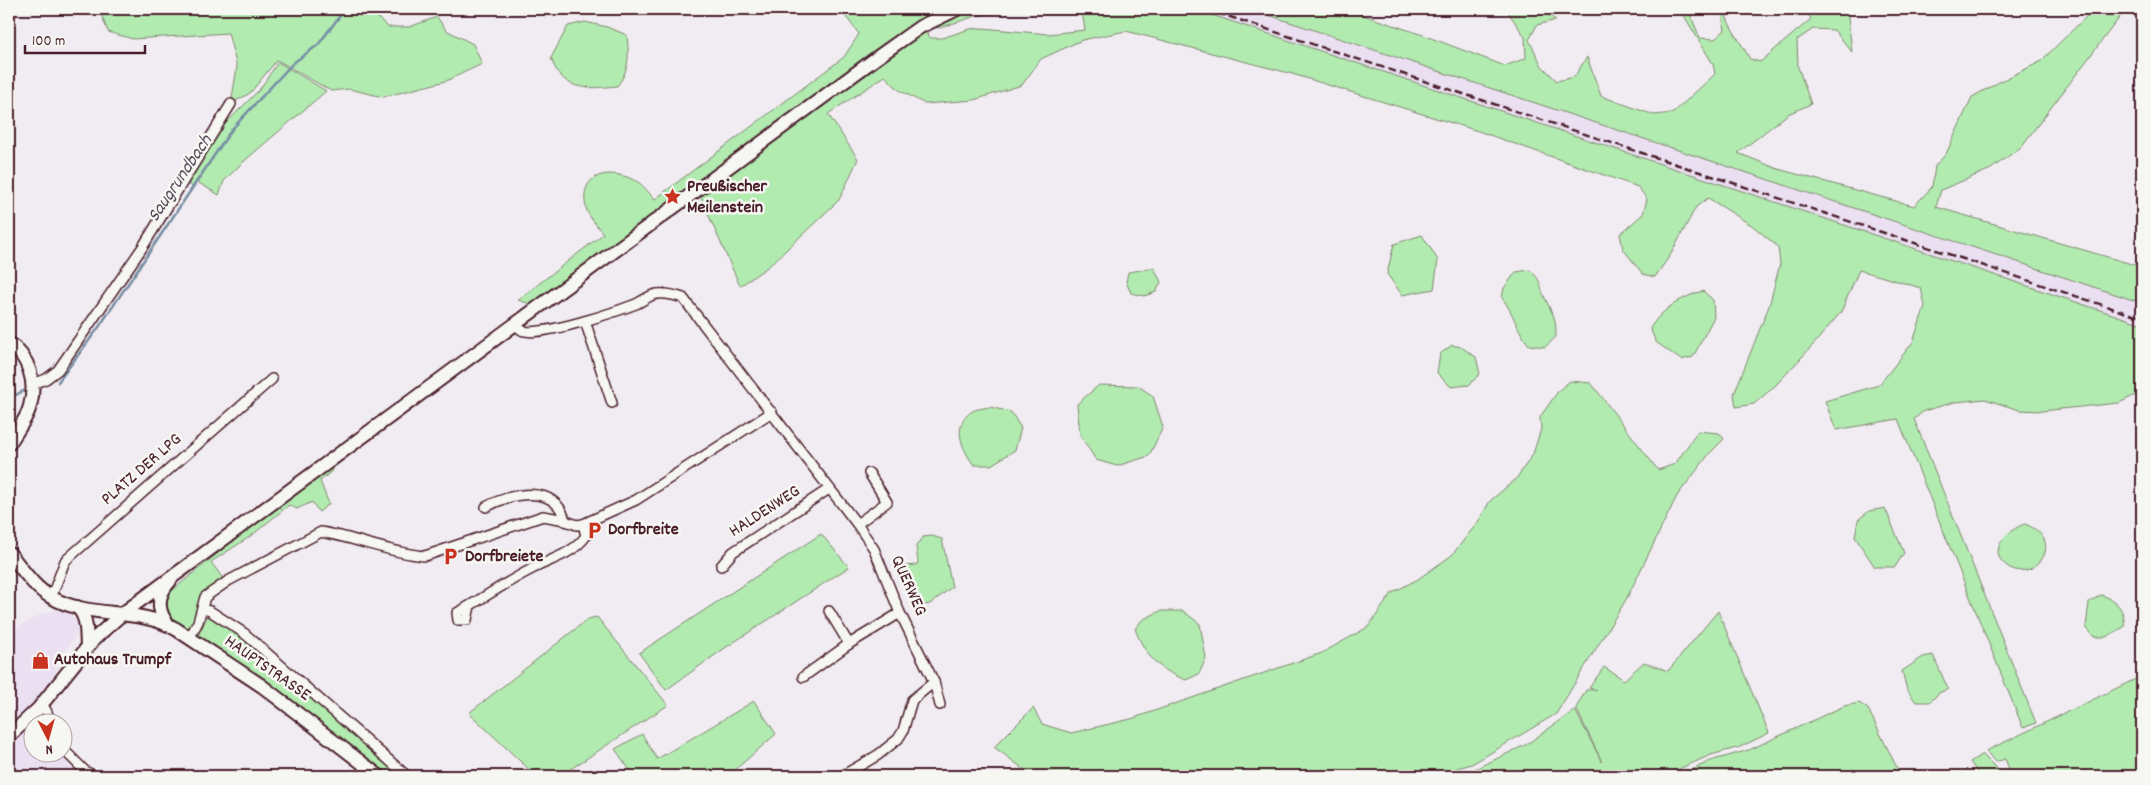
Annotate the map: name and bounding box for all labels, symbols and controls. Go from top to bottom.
scale bar [25,22,145,54]
text: 100 m [32,31,65,53]
water label: Saugrundbach [142,129,221,228]
place label: Preußischer Meilenstein [687,175,767,221]
place icon: Preußischer Meilenstein [663,187,683,207]
street label: PLATZ DER LPG [96,428,188,512]
street label: HALDENWEG [724,480,806,544]
place label: Dorfbreite [608,518,679,543]
parking icon: Dorfbreite [584,520,604,540]
place label: Dorfbreiete [465,545,544,570]
parking icon: Dorfbreiete [441,547,461,567]
street label: QUERWEG [884,552,932,620]
street label: HAUPTSTRASSE [219,630,315,708]
place label: Autohaus Trumpf [54,648,173,673]
shop icon: Autohaus Trumpf [30,650,50,670]
north arrow [22,712,72,762]
text: N [45,739,54,759]

